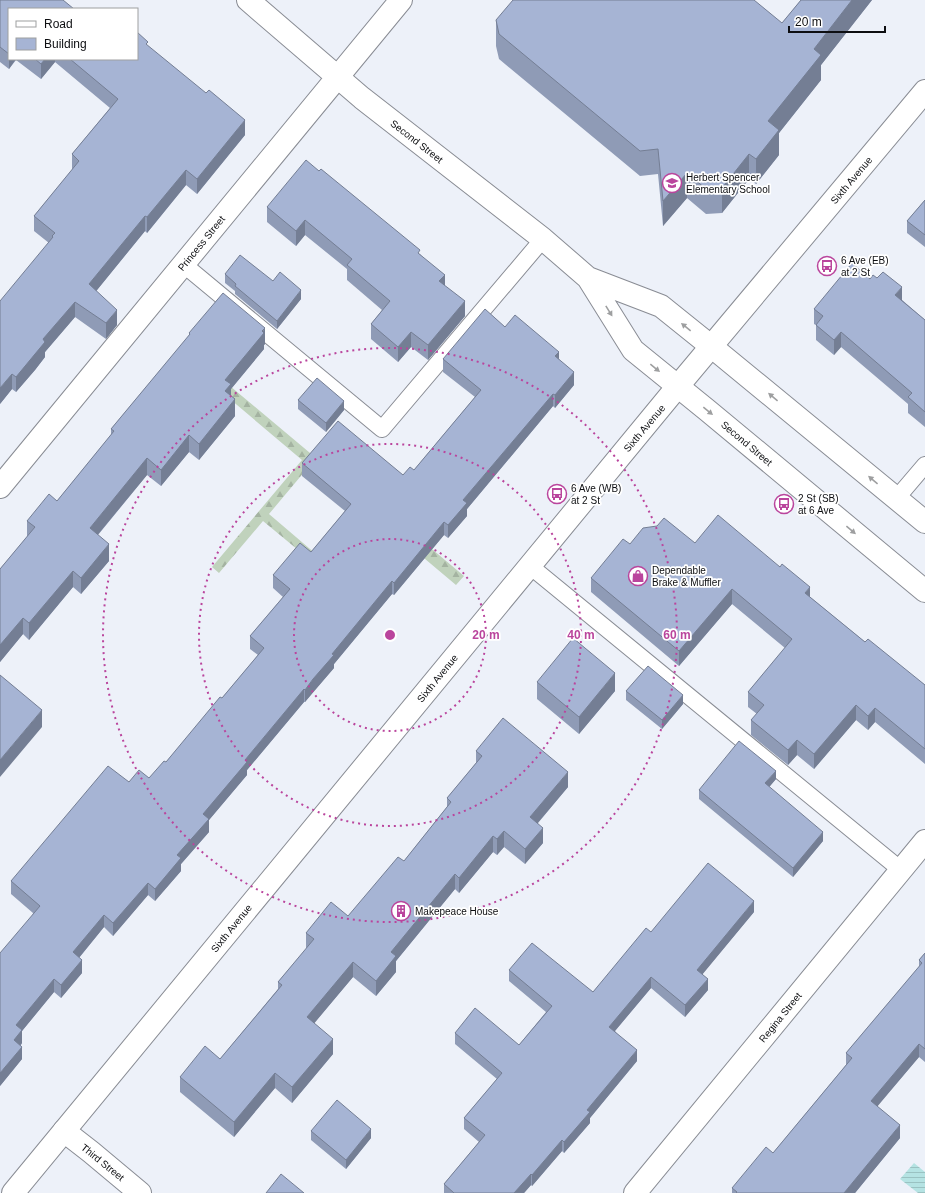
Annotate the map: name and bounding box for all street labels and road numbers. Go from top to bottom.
street label: Second Street [388,118,445,165]
street label: Sixth Avenue [828,154,875,206]
street label: Princess Street [176,213,227,273]
street label: Sixth Avenue [621,402,668,454]
street label: Second Street [719,419,775,468]
street label: Sixth Avenue [415,652,460,704]
street label: Sixth Avenue [209,902,254,954]
street label: Regina Street [757,990,804,1045]
street label: Third Street [79,1142,127,1183]

